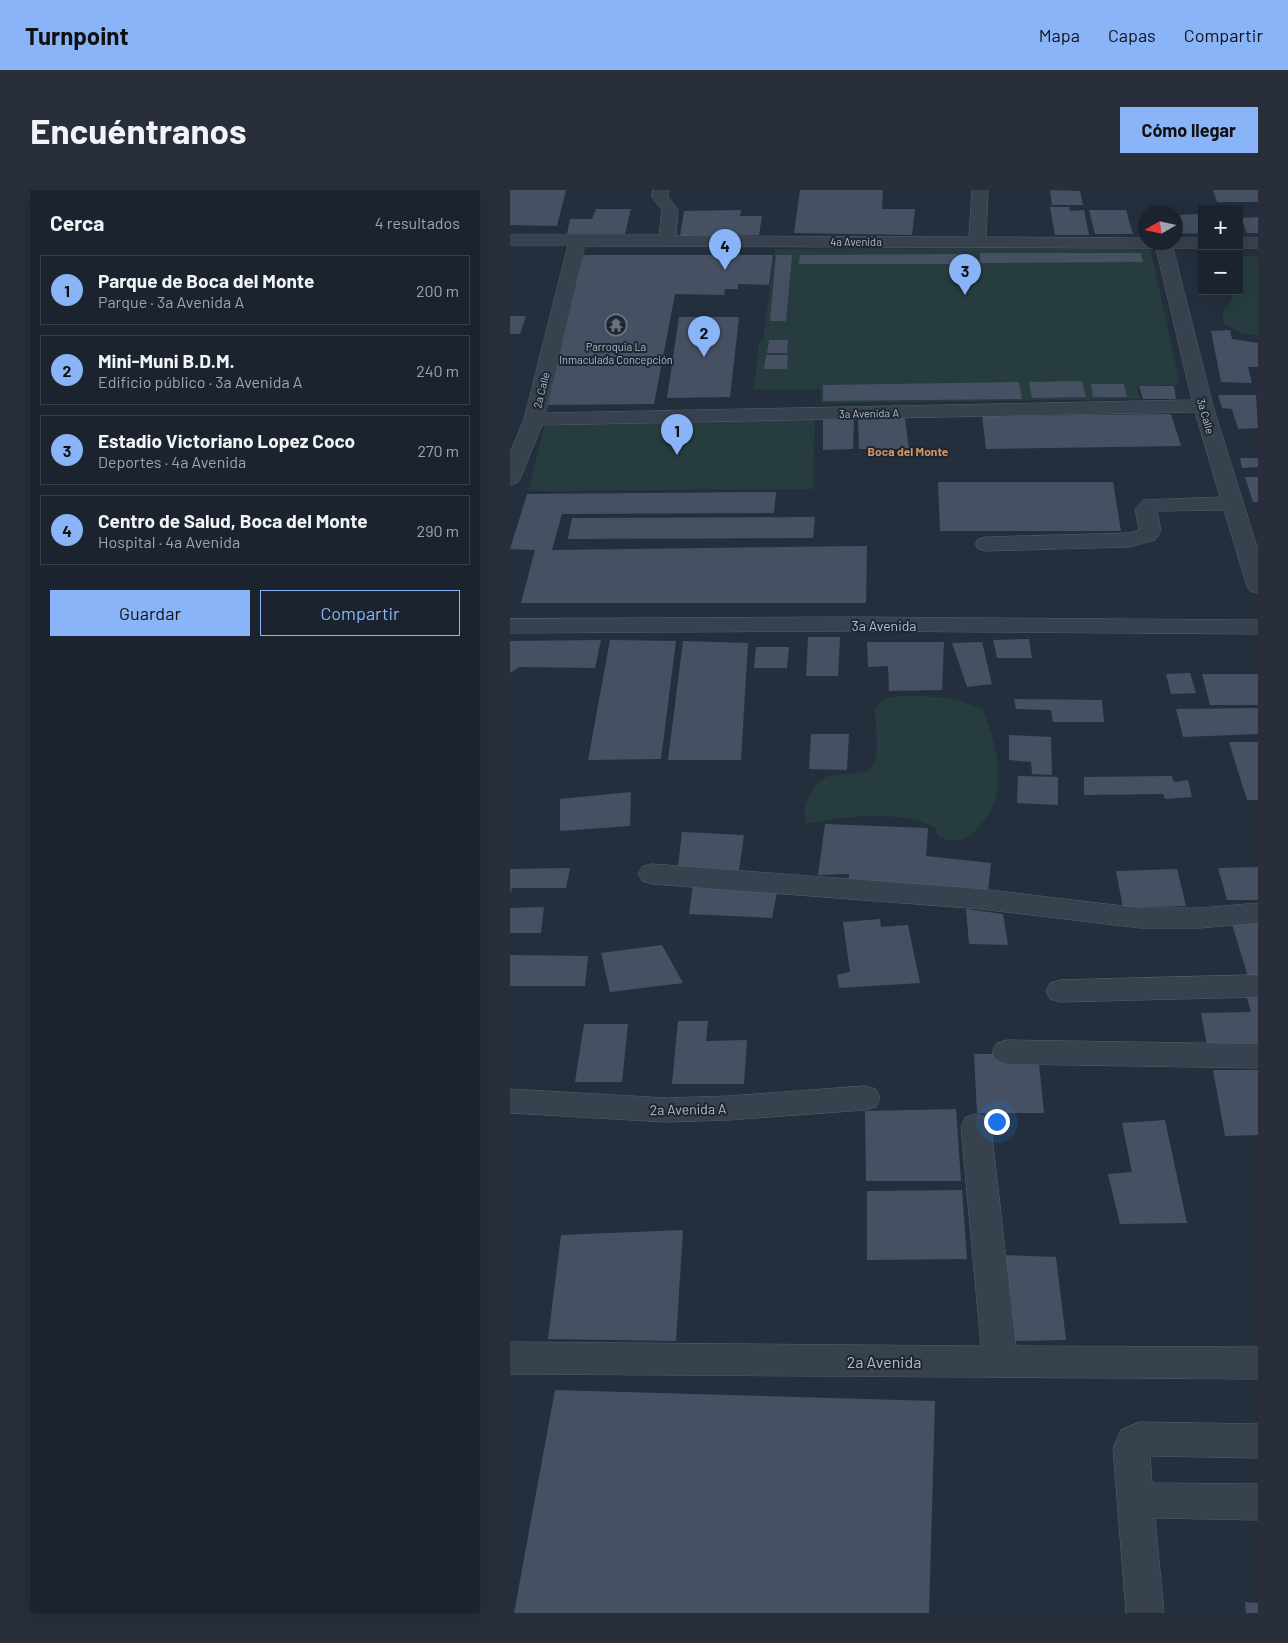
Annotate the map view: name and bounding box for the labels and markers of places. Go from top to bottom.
pin: 4 [709,229,741,270]
pin: 3 [949,254,981,295]
temple icon: Parroquia La Inmaculada Concepción [604,313,628,337]
pin: 2 [688,316,720,357]
place label: Parroquia La Inmaculada Concepción [559,340,673,366]
pin: 1 [661,414,693,455]

